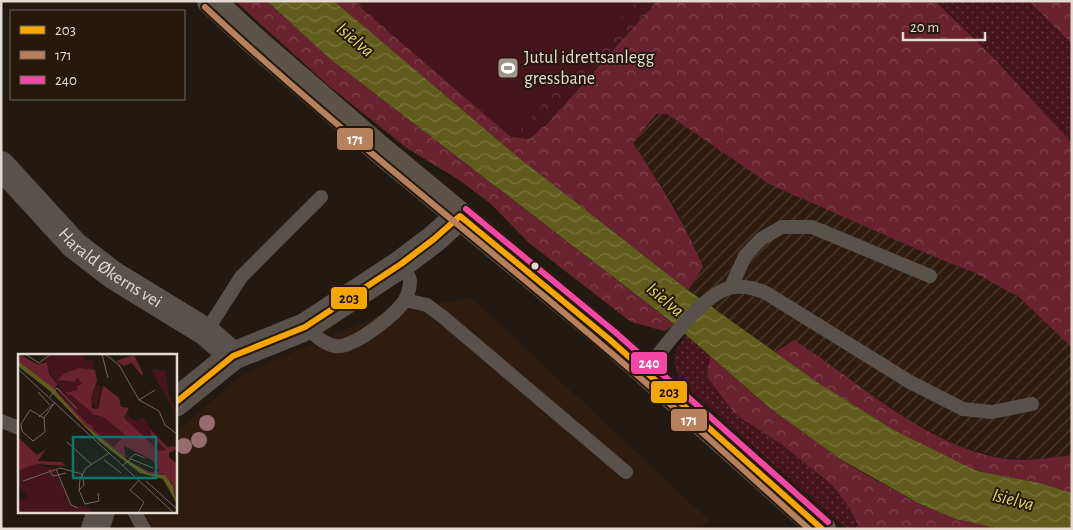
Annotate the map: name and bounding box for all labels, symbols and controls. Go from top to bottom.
legend [10,10,185,100]
scale bar [903,10,986,42]
water label: Isielva [333,19,377,61]
text: 20 m [910,20,939,35]
text: 203 [55,23,76,38]
text: 171 [55,48,72,63]
place label: Jutul idrettsanlegg gressbane [524,49,655,88]
sports icon: Jutul idrettsanlegg gressbane [496,56,520,80]
text: 240 [55,73,77,88]
line badge: 171 [336,127,374,151]
text: 171 [347,133,363,147]
street label: Harald Økerns vei [55,225,165,311]
unlabelled marker [530,261,540,271]
water label: Isielva [643,279,687,321]
line badge: 203 [330,286,368,310]
text: 203 [339,292,359,306]
line badge: 240 [630,351,668,375]
inset map [18,354,176,512]
text: 240 [639,357,659,371]
line badge: 203 [650,380,688,404]
text: 203 [659,386,679,400]
line badge: 171 [670,408,708,432]
text: 171 [681,414,697,428]
water label: Isielva [990,486,1036,514]

